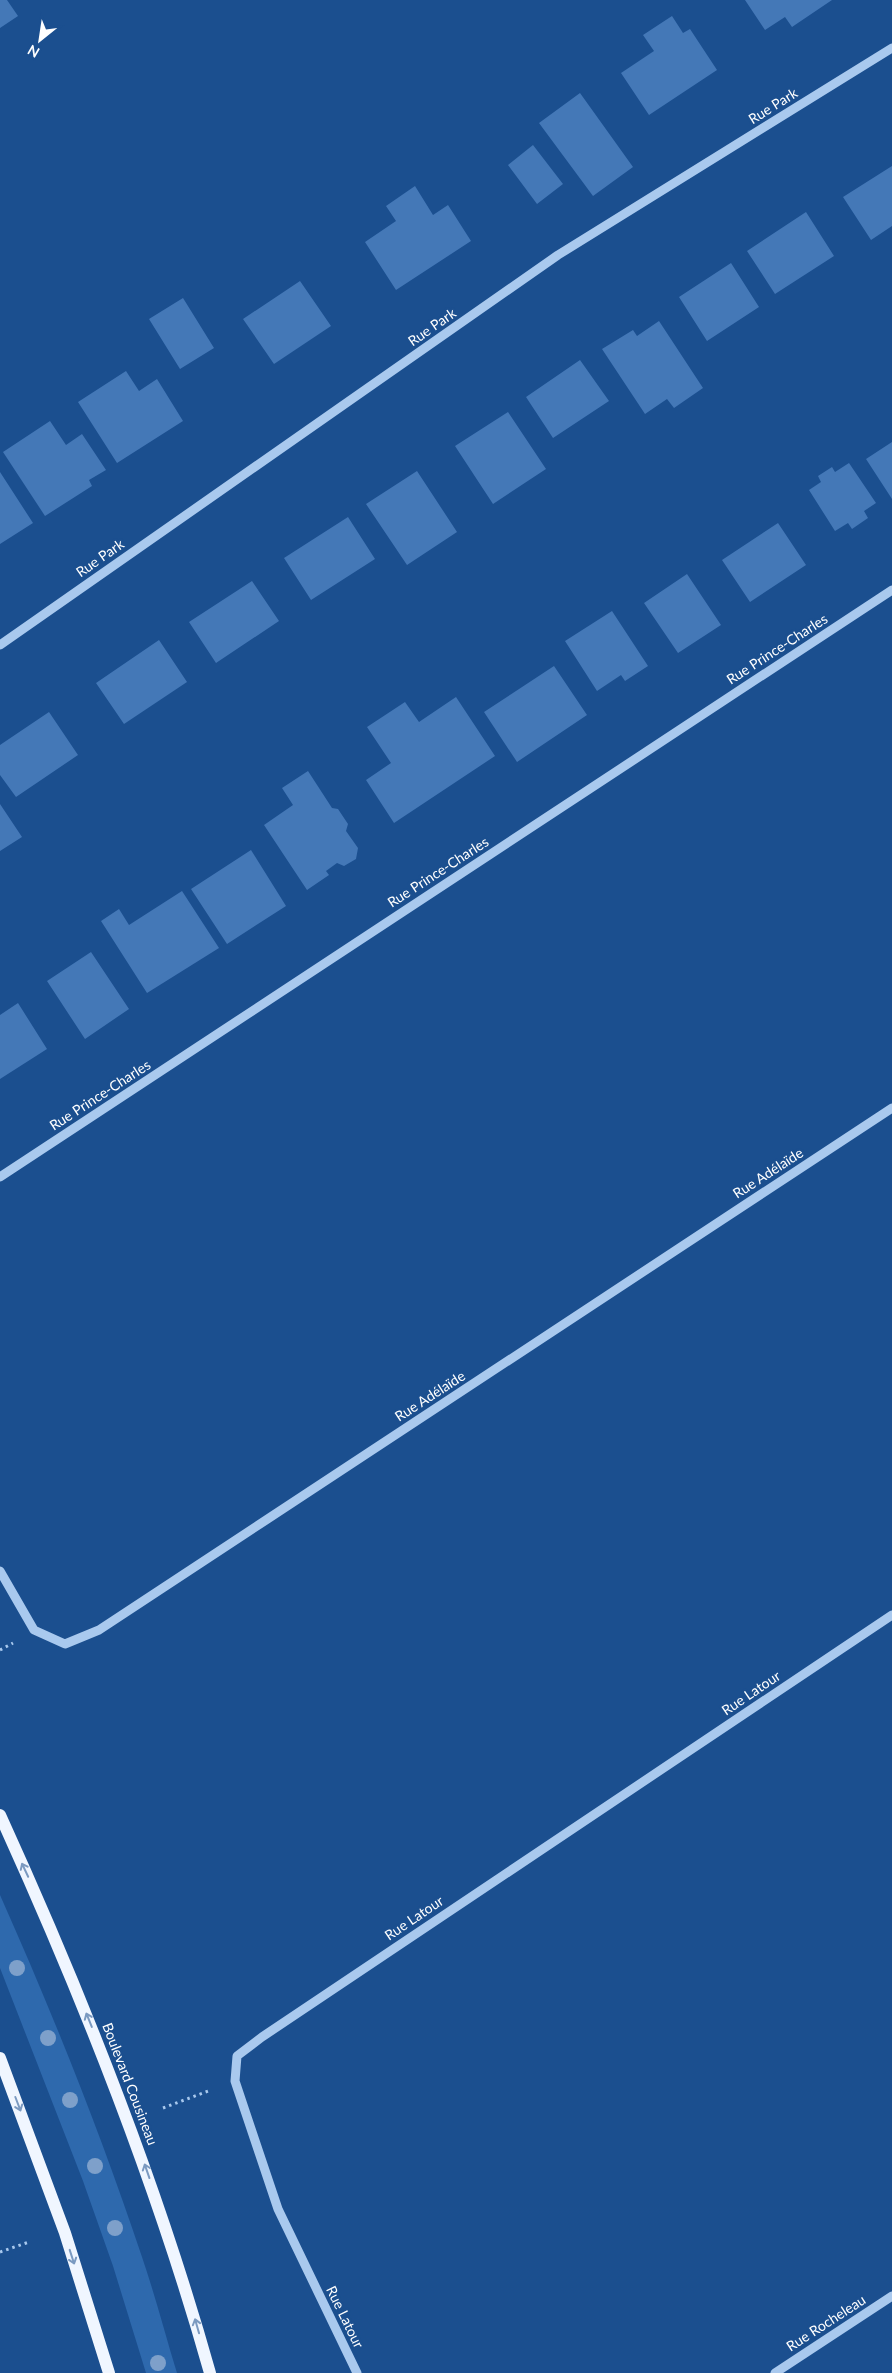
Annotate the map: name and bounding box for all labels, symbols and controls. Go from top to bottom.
north arrow [15,15,65,65]
text: N [24,42,42,62]
street label: Rue Park [745,83,801,127]
street label: Rue Park [404,303,460,349]
street label: Rue Park [72,534,128,580]
street label: Rue Prince-Charles [723,610,830,688]
street label: Rue Prince-Charles [384,833,491,911]
street label: Rue Prince-Charles [46,1056,153,1134]
street label: Rue Adélaïde [729,1144,806,1202]
street label: Rue Adélaïde [391,1367,468,1425]
street label: Rue Latour [718,1667,783,1718]
one-way arrow [20,1863,29,1878]
street label: Rue Latour [381,1892,446,1943]
one-way arrow [84,2013,93,2028]
street label: Boulevard Cousineau [99,2020,162,2147]
one-way arrow [14,2095,23,2111]
one-way arrow [142,2164,151,2180]
one-way arrow [68,2248,78,2264]
street label: Rue Latour [323,2283,368,2351]
street label: Rue Rocheleau [783,2291,868,2354]
one-way arrow [192,2319,201,2335]

